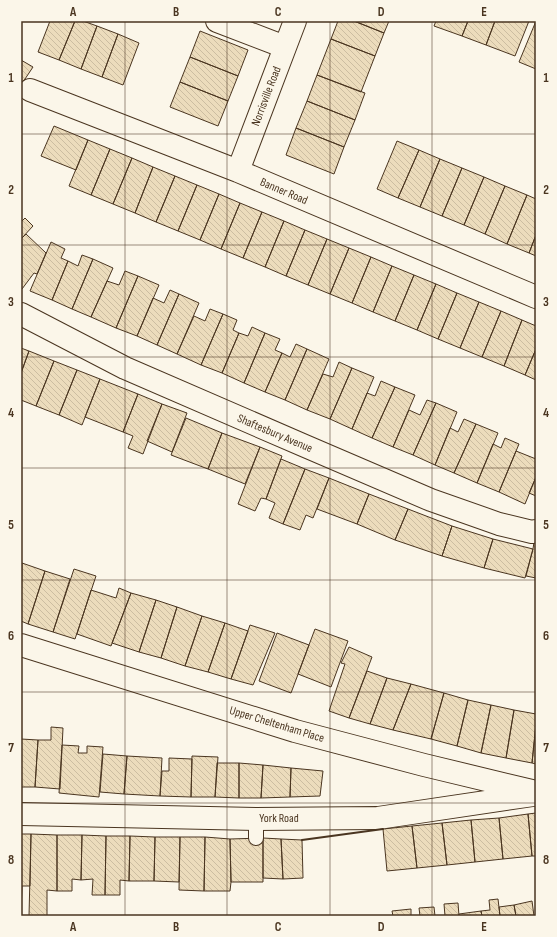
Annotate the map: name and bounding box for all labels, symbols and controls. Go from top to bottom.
text: A [69,4,77,20]
text: B [173,4,179,20]
text: C [275,4,282,20]
text: D [378,4,385,20]
text: E [481,4,487,20]
street label: Norrisville Road [248,64,285,128]
text: 1 [8,70,14,86]
text: 1 [543,70,549,86]
street label: Banner Road [258,175,310,208]
text: 2 [8,182,14,198]
text: 2 [543,182,549,198]
text: 3 [8,294,14,310]
text: 3 [543,294,549,310]
text: 4 [8,405,14,421]
text: 4 [543,405,549,421]
street label: Shaftesbury Avenue [235,411,315,456]
text: 5 [8,517,14,533]
text: 5 [543,517,549,533]
text: 6 [8,628,14,644]
text: 6 [543,628,549,644]
street label: Upper Cheltenham Place [228,703,326,746]
text: 7 [8,740,14,756]
text: 7 [543,740,549,756]
street label: York Road [259,811,299,826]
text: 8 [8,852,14,868]
text: 8 [543,852,549,868]
text: A [69,919,77,935]
text: B [173,919,179,935]
text: C [275,919,282,935]
text: D [378,919,385,935]
text: E [481,919,487,935]

